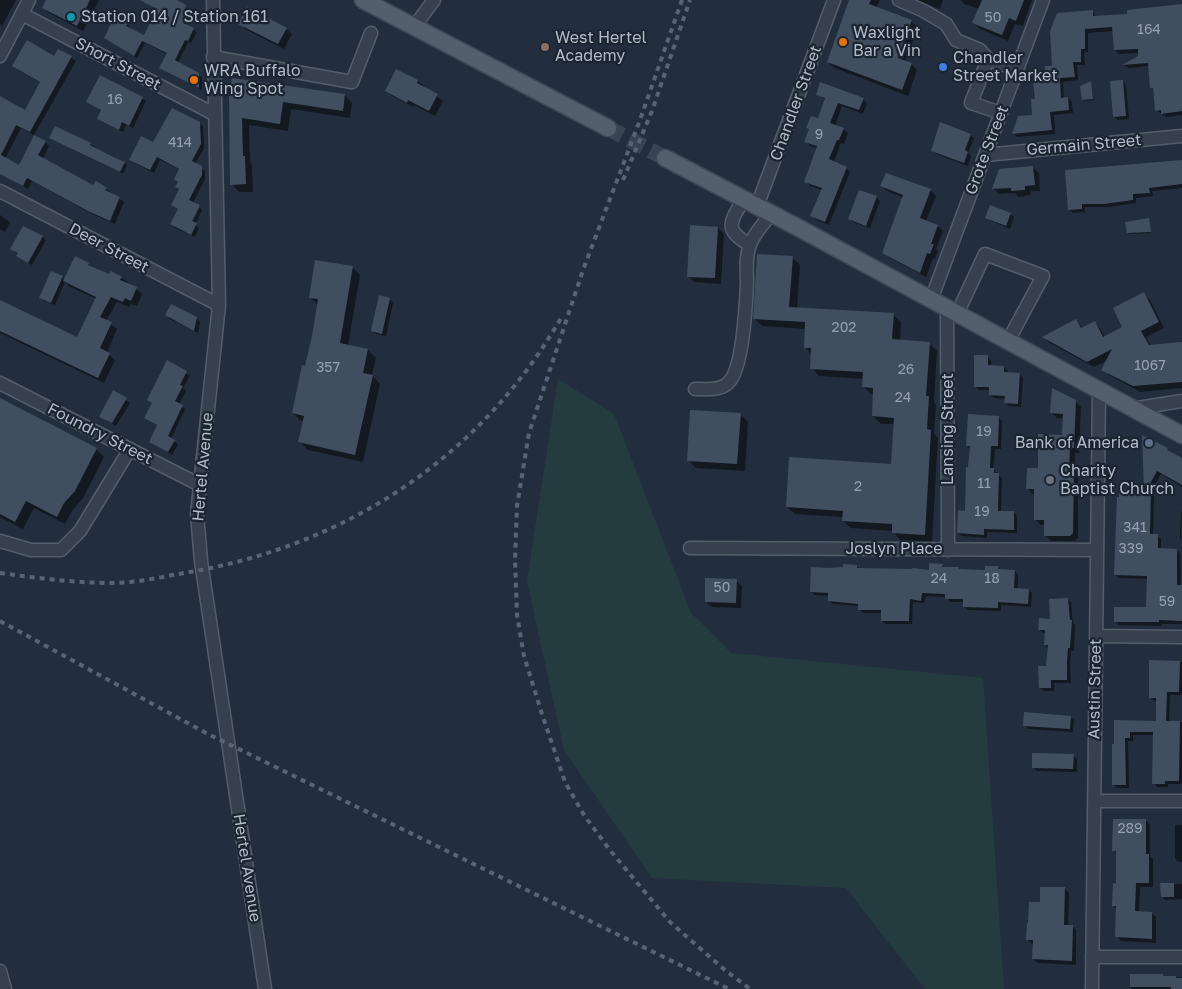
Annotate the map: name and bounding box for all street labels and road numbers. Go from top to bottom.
street label: Short Street [72,33,164,95]
street label: Chandler Street [766,43,826,163]
street label: Grote Street [961,103,1013,197]
street label: Germain Street [1026,130,1142,160]
street label: Deer Street [66,219,152,277]
street label: Lansing Street [938,373,958,485]
street label: Foundry Street [44,399,156,469]
street label: Hertel Avenue [189,412,217,522]
street label: Joslyn Place [845,539,943,559]
street label: Austin Street [1085,639,1105,739]
street label: Hertel Avenue [229,813,265,923]

